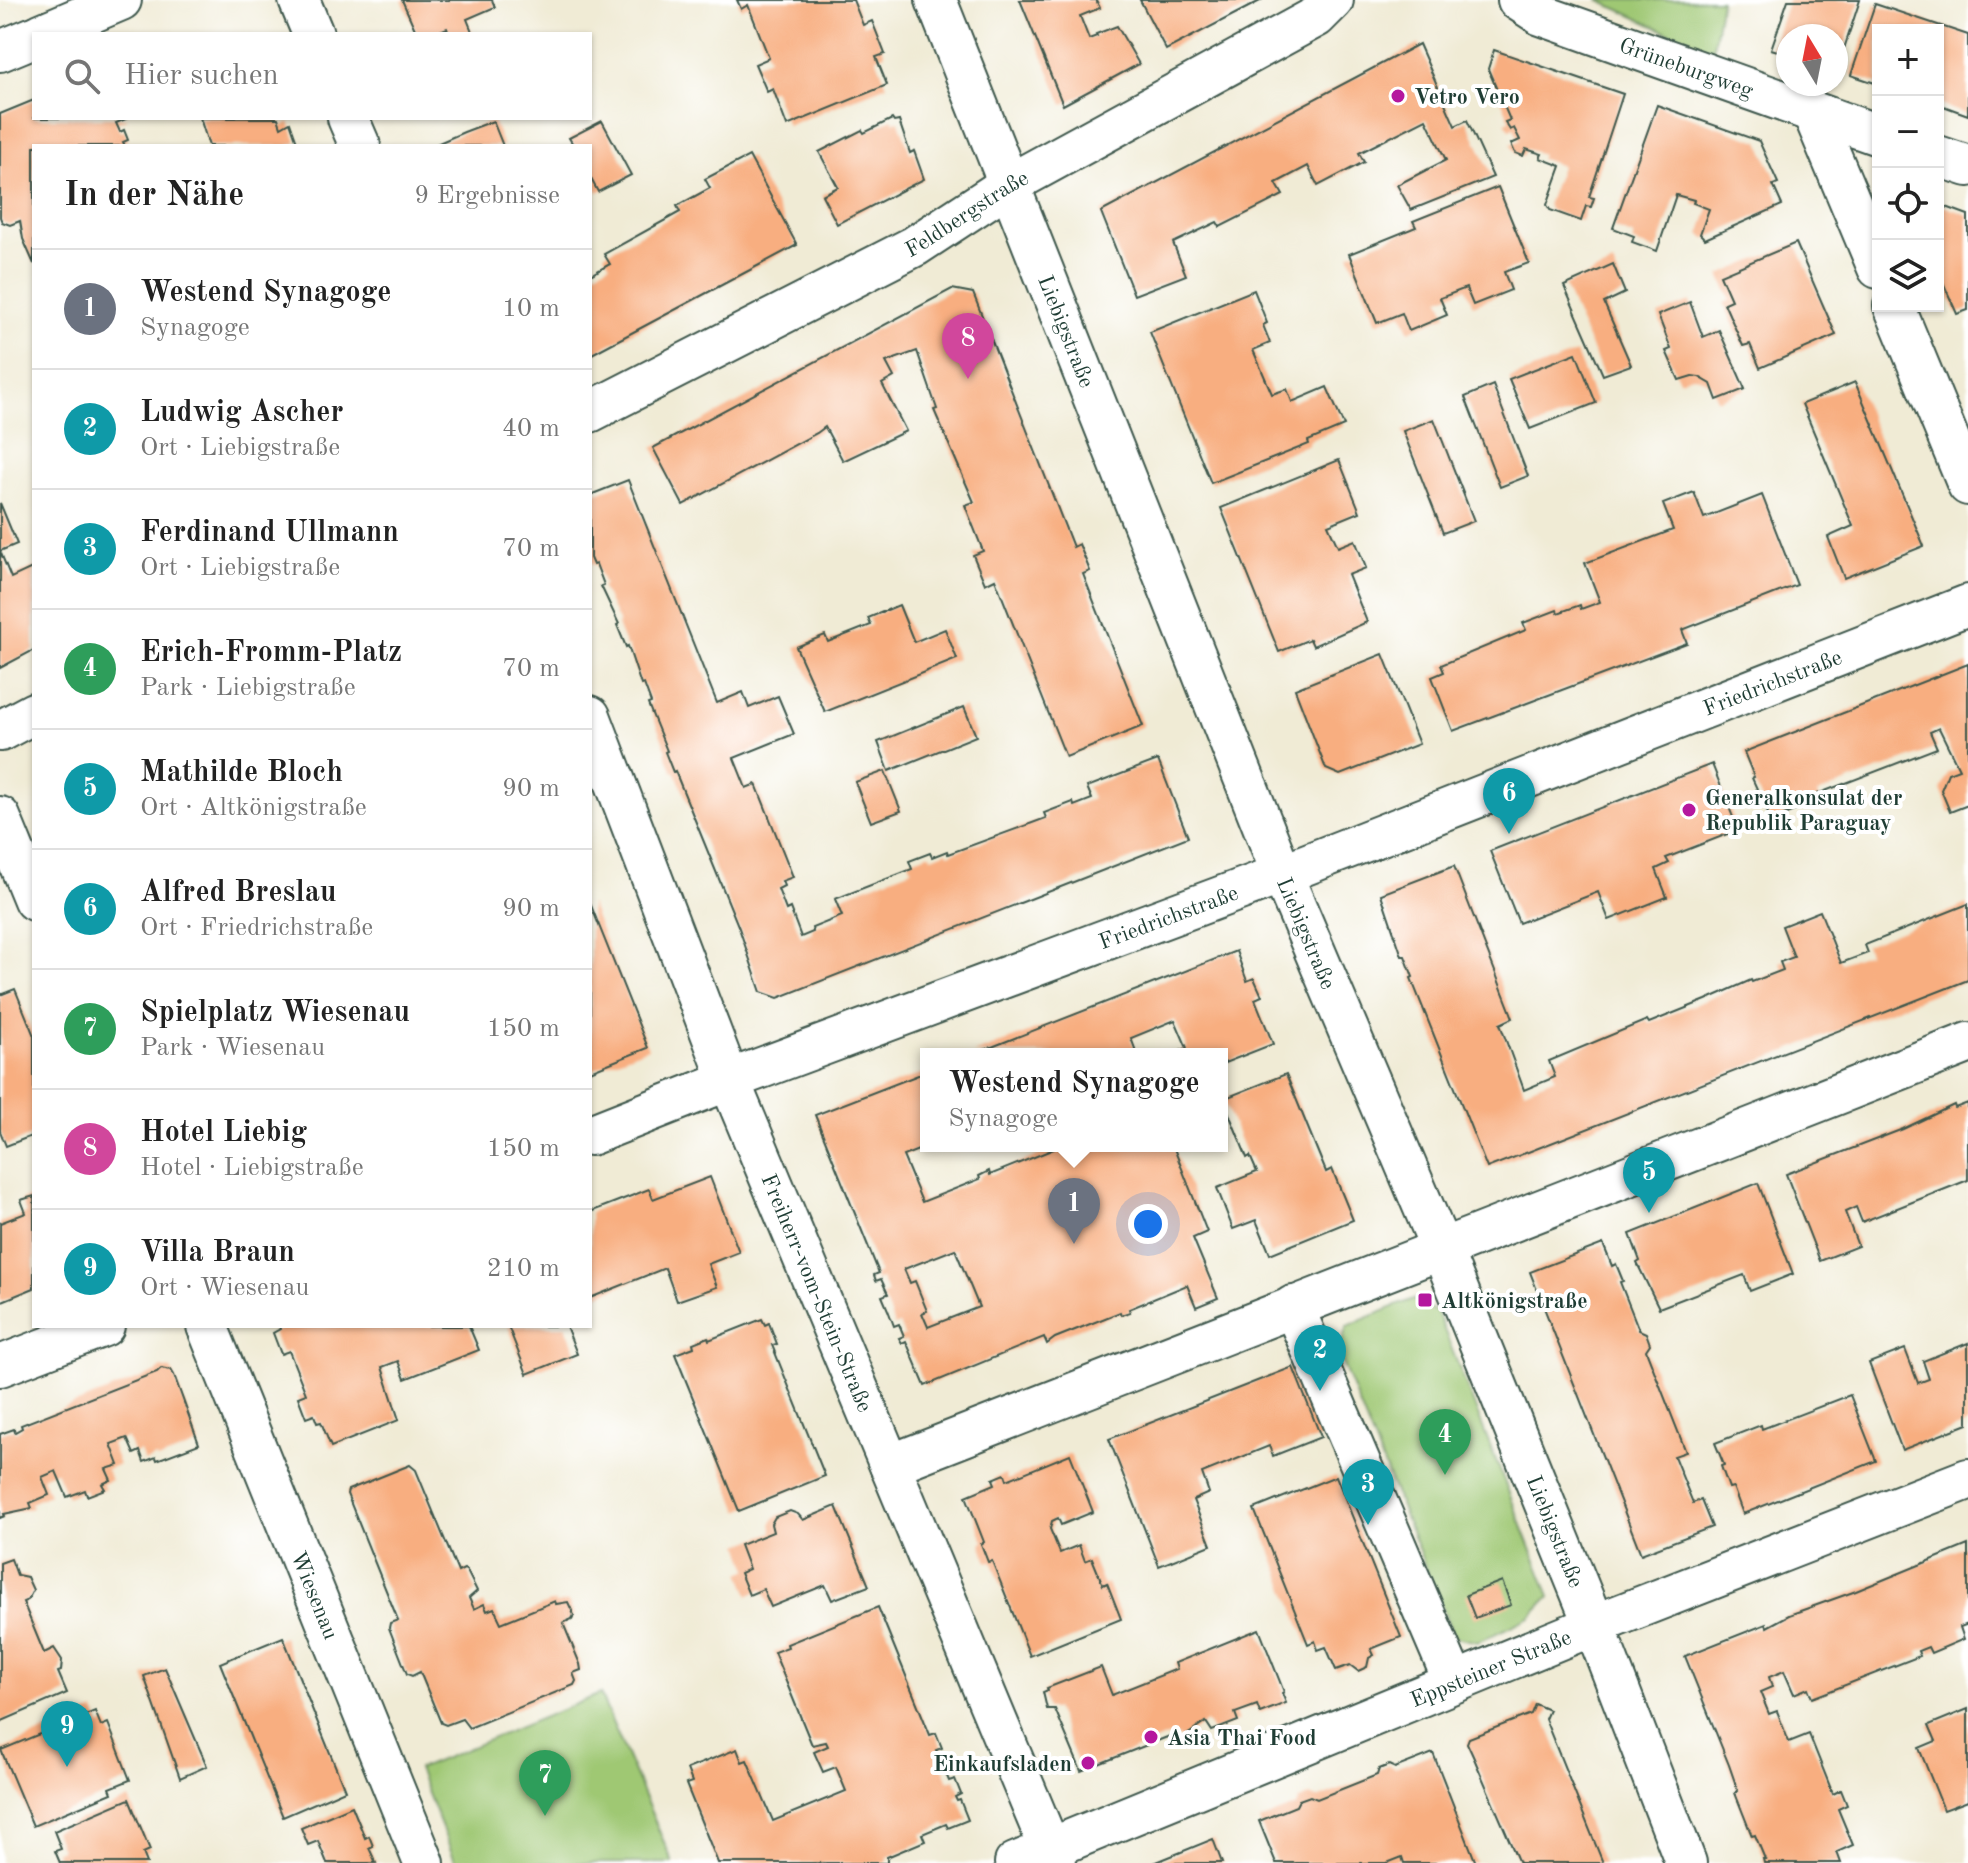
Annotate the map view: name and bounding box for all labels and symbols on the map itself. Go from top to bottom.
north arrow [1776,24,1848,96]
street label: Grüneburgweg [1616,35,1756,103]
marker: Vetro Vero [1389,87,1407,105]
place label: Vetro Vero [1414,87,1520,109]
street label: Feldbergstraße [902,167,1033,262]
street label: Liebigstraße [1033,272,1097,391]
pin: 8 [942,313,994,379]
street label: Friedrichstraße [1700,647,1845,721]
pin: 6 [1483,768,1535,834]
place label: Generalkonsulat der Republik Paraguay [1705,788,1902,835]
marker: Generalkonsulat der Republik Paraguay [1680,801,1698,819]
street label: Liebigstraße [1272,875,1339,993]
street label: Friedrichstraße [1096,882,1241,954]
pin: 5 [1623,1147,1675,1213]
street label: Freiherr-vom-Stein-Straße [756,1171,875,1416]
pin: 1 [1048,1178,1100,1244]
your location [1128,1204,1168,1244]
marker: Altkönigstraße [1416,1291,1434,1309]
place label: Altkönigstraße [1441,1291,1588,1313]
pin: 2 [1294,1325,1346,1391]
pin: 4 [1419,1409,1471,1475]
pin: 3 [1342,1459,1394,1525]
street label: Liebigstraße [1522,1473,1587,1591]
street label: Wiesenau [286,1548,341,1643]
street label: Eppsteiner Straße [1408,1627,1575,1712]
pin: 9 [41,1701,93,1767]
marker: Asia Thai Food [1142,1728,1160,1746]
place label: Asia Thai Food [1167,1728,1317,1750]
pin: 7 [519,1750,571,1816]
place label: Einkaufsladen [933,1754,1072,1776]
marker: Einkaufsladen [1079,1754,1097,1772]

